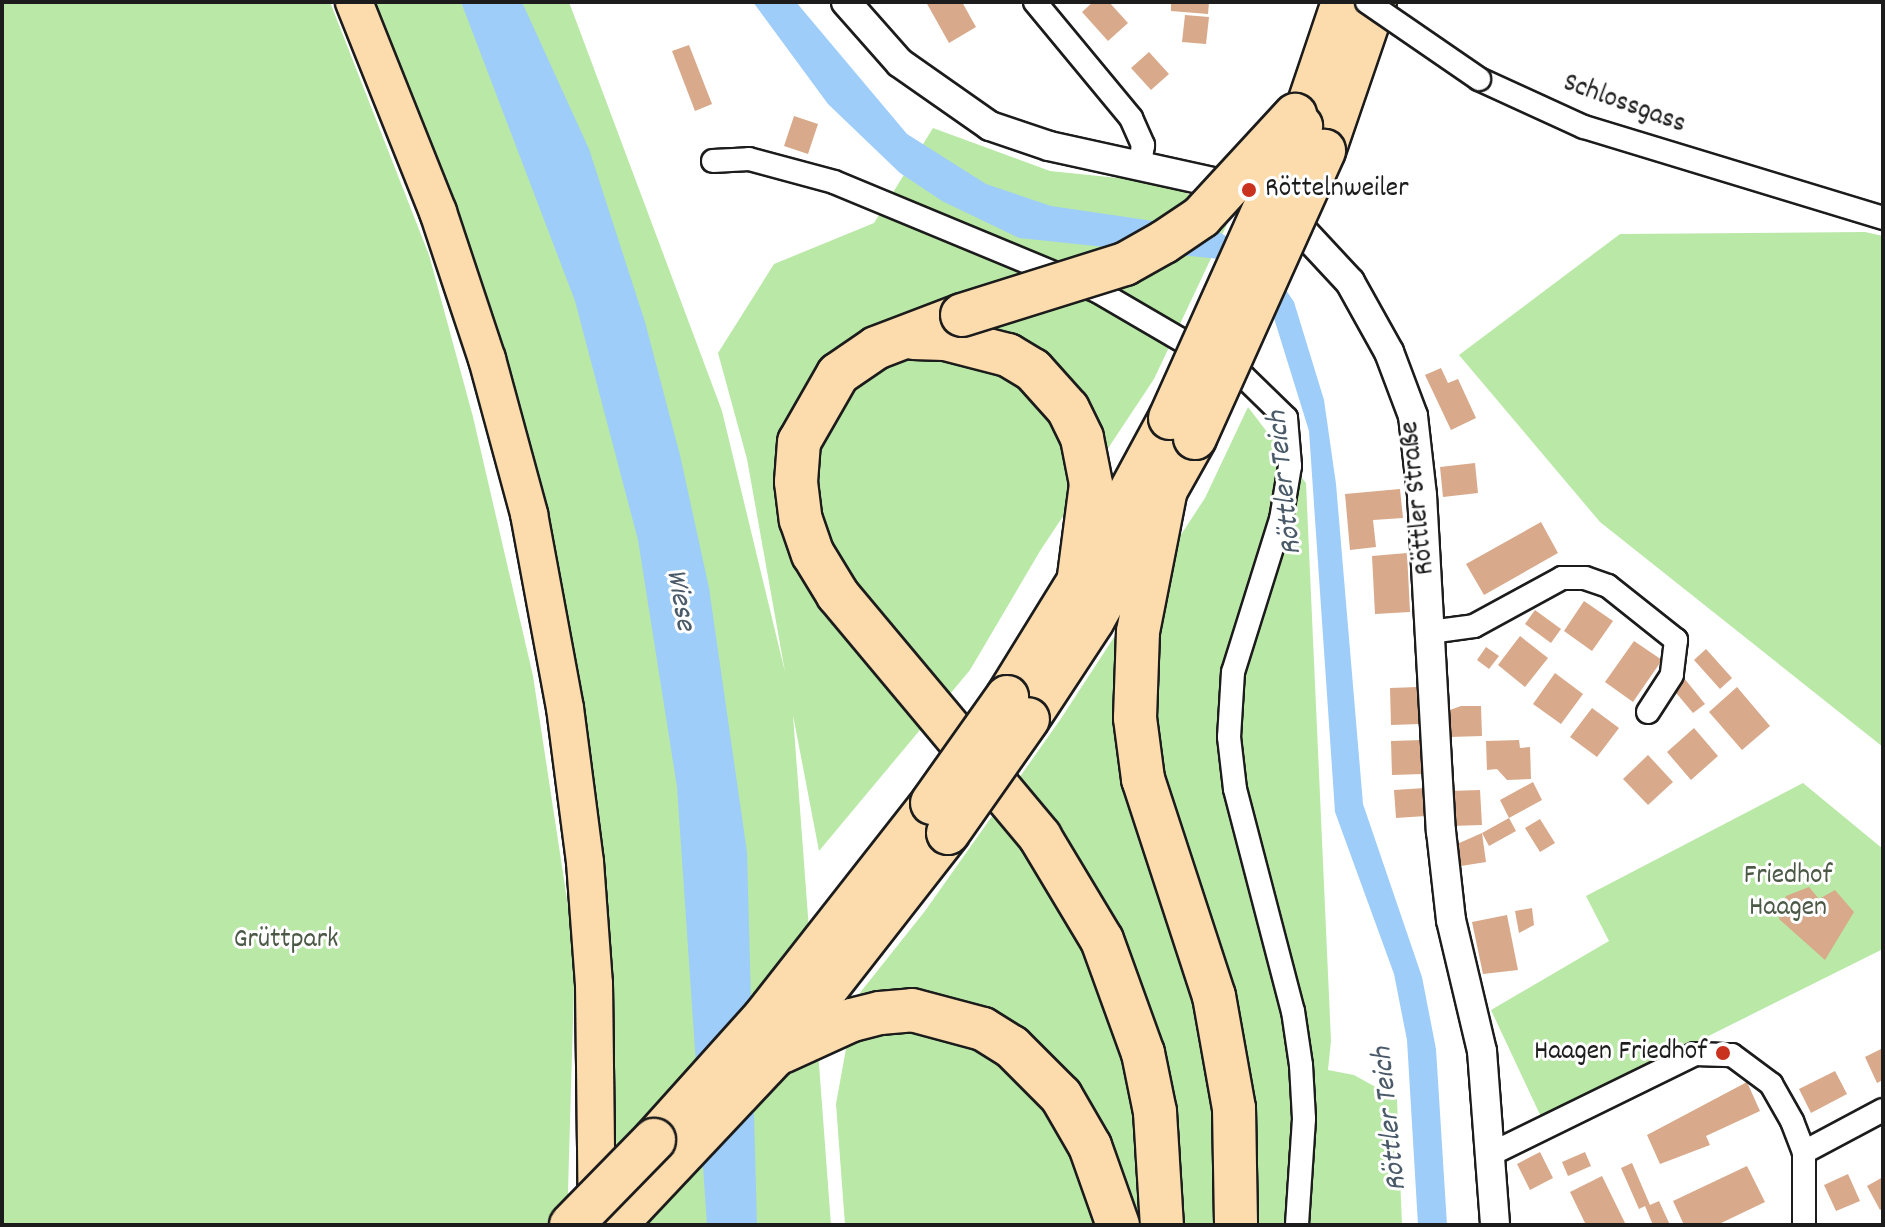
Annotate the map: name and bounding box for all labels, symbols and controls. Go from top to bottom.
street label: Schlossgass [1558,67,1690,143]
place label: Röttelnweiler [1265,173,1409,207]
marker: Röttelnweiler [1240,181,1258,199]
water label: Röttler Teich [1262,409,1312,557]
street label: Röttler Straße [1394,419,1444,577]
water label: Wiese [655,566,701,634]
park label: Friedhof Haagen [1744,860,1832,926]
park label: Grüttpark [233,924,339,958]
place label: Haagen Friedhof [1534,1036,1707,1070]
marker: Haagen Friedhof [1714,1044,1732,1062]
water label: Röttler Teich [1367,1045,1417,1193]

